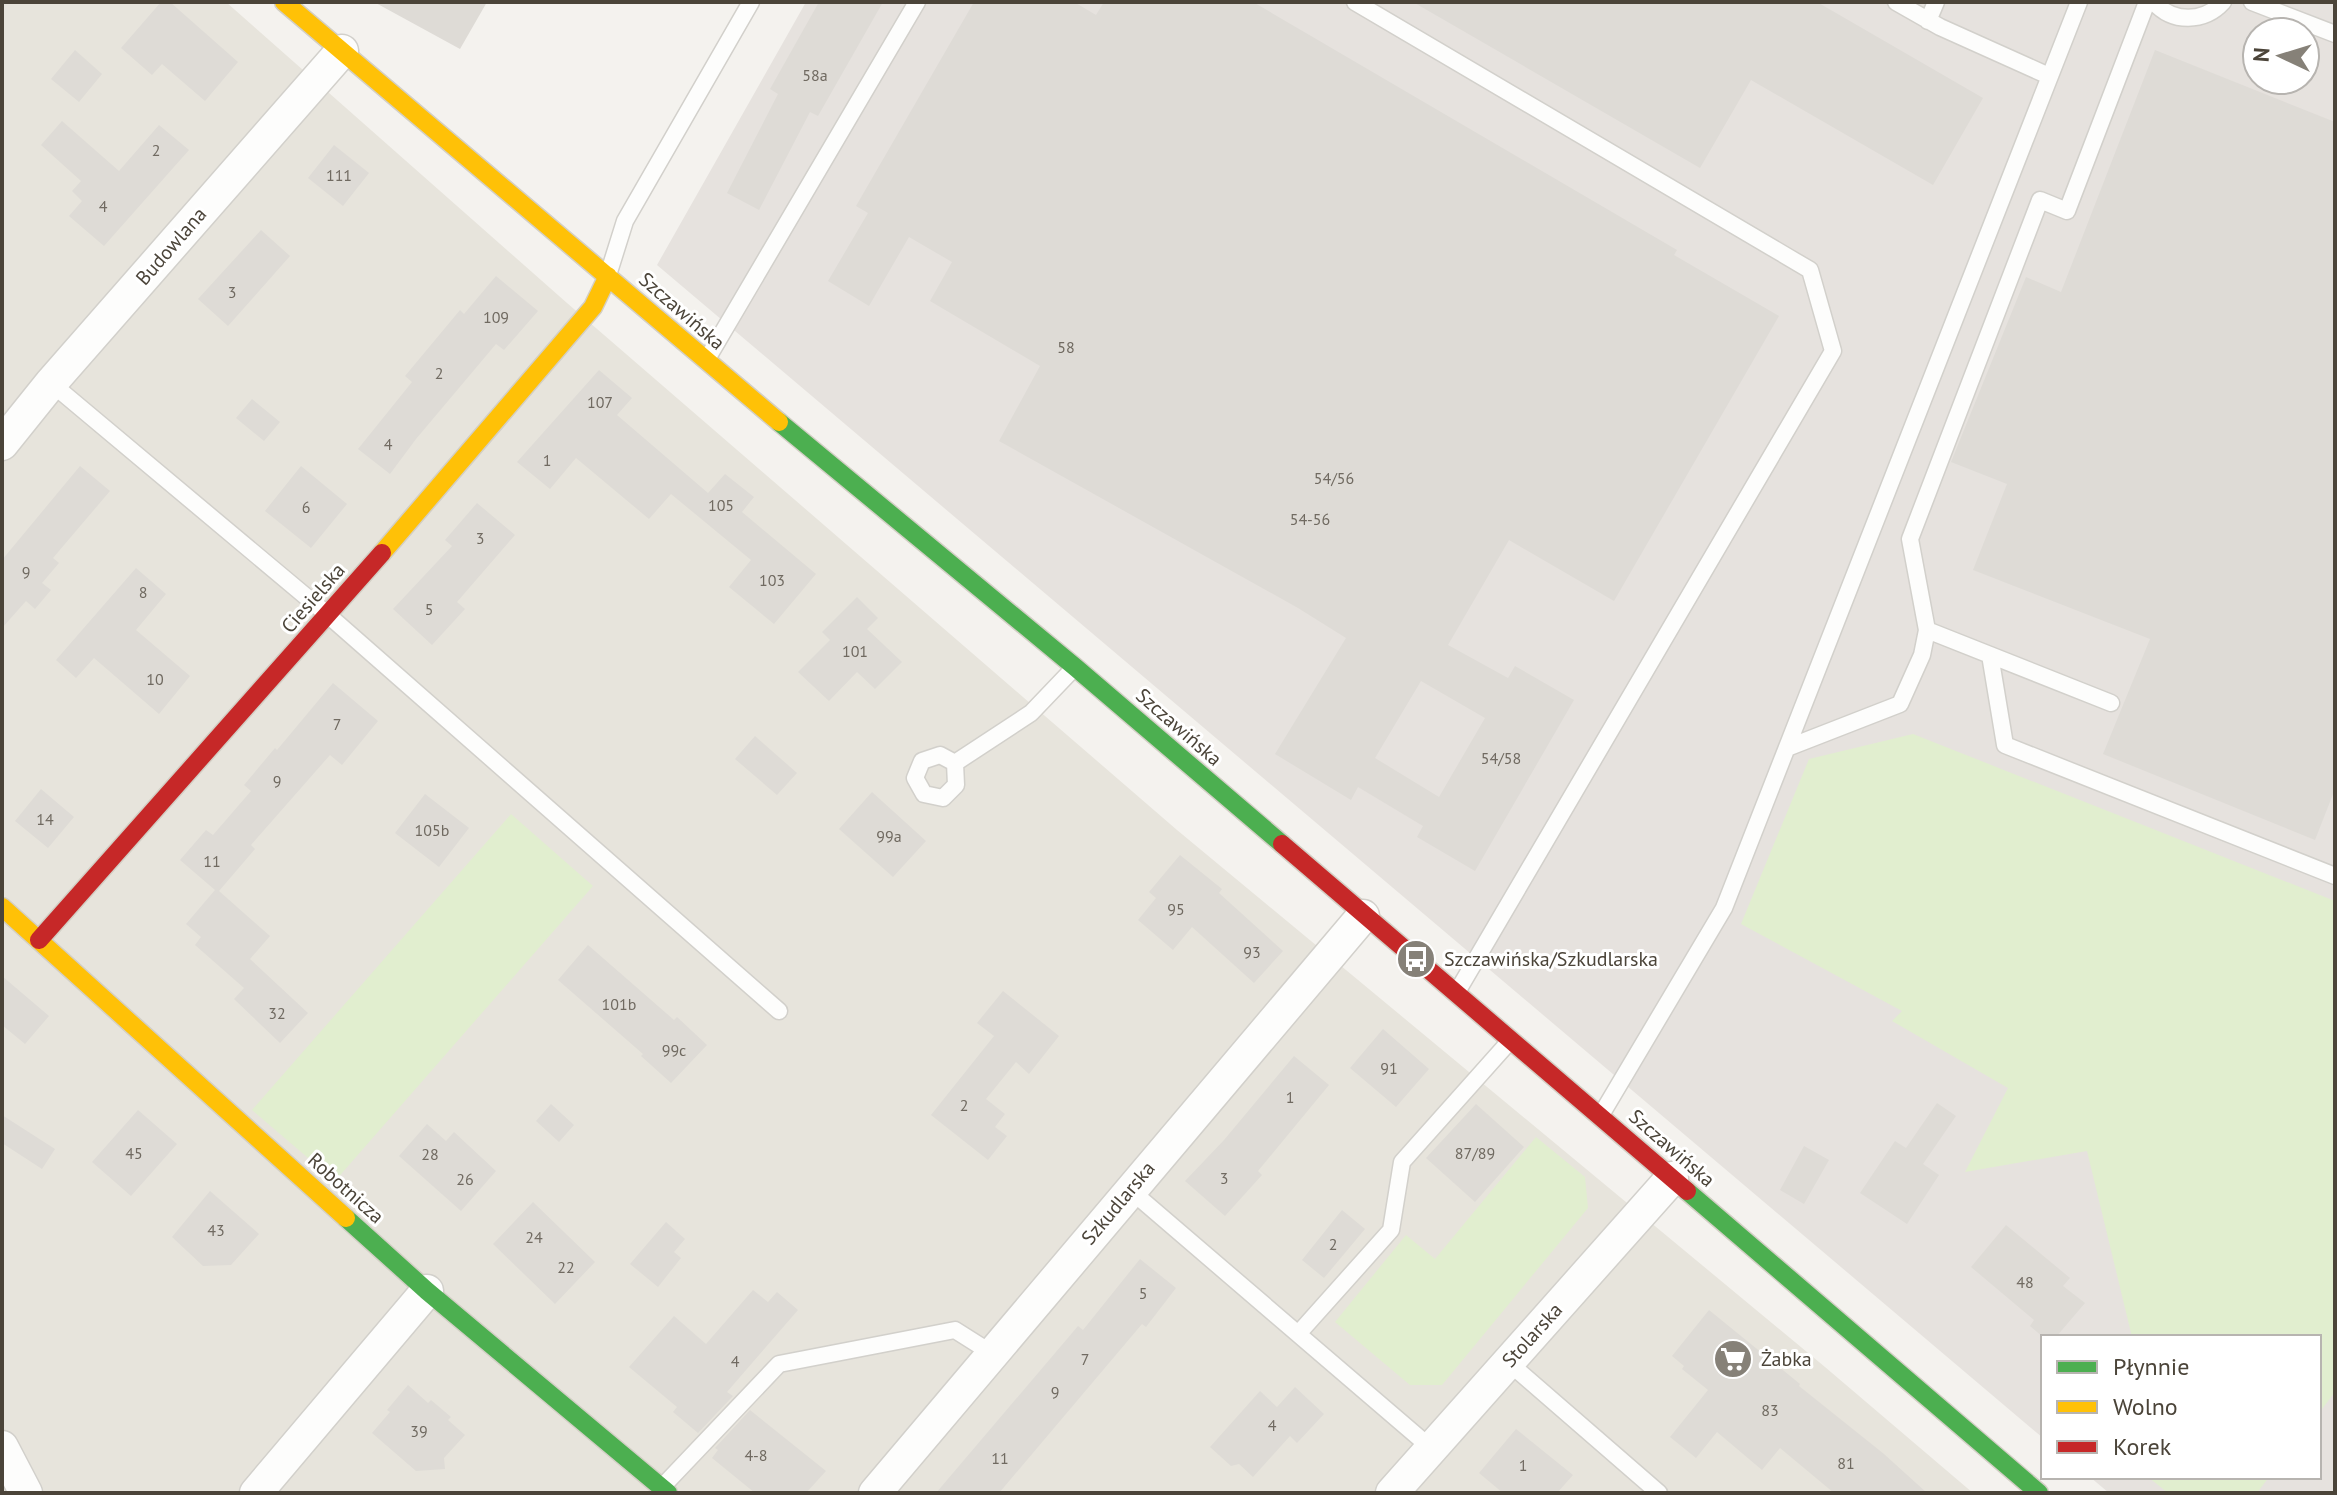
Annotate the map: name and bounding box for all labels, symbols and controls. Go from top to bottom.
north arrow [2241,16,2321,96]
text: N [2247,46,2276,63]
house number: 58a [802,65,828,85]
house number: 2 [152,140,160,160]
house number: 111 [326,165,352,185]
house number: 4 [99,196,108,216]
street label: Budowlana [130,202,212,290]
street label: Szczawińska [634,267,730,355]
house number: 3 [228,282,236,302]
house number: 109 [483,307,509,327]
house number: 58 [1057,337,1075,357]
house number: 2 [435,363,443,383]
house number: 107 [587,392,613,412]
house number: 4 [384,434,393,454]
house number: 1 [543,450,551,470]
house number: 54/56 [1314,468,1354,488]
house number: 105 [708,495,734,515]
house number: 6 [302,497,310,517]
house number: 54-56 [1290,509,1330,529]
house number: 3 [476,528,484,548]
street label: Ciesielska [275,558,351,638]
house number: 9 [22,562,30,582]
house number: 103 [759,570,785,590]
house number: 8 [139,582,147,602]
house number: 5 [425,599,433,619]
house number: 101 [842,641,868,661]
house number: 10 [146,669,164,689]
street label: Szczawińska [1131,683,1227,771]
house number: 7 [333,714,341,734]
house number: 54/58 [1481,748,1521,768]
house number: 9 [273,771,281,791]
house number: 14 [36,809,54,829]
house number: 105b [415,820,449,840]
house number: 99a [876,826,902,846]
house number: 11 [203,851,221,871]
house number: 95 [1167,899,1185,919]
bus stop icon: Szczawińska/Szkudlarska [1395,938,1437,980]
house number: 93 [1243,942,1261,962]
place label: Szczawińska/Szkudlarska [1444,946,1658,972]
house number: 101b [602,994,636,1014]
house number: 32 [268,1003,286,1023]
house number: 99c [662,1040,686,1060]
house number: 91 [1380,1058,1398,1078]
house number: 1 [1286,1087,1294,1107]
house number: 2 [960,1095,968,1115]
street label: Szczawińska [1624,1104,1720,1192]
house number: 45 [125,1143,143,1163]
house number: 87/89 [1455,1143,1495,1163]
house number: 28 [421,1144,439,1164]
street label: Robotnicza [302,1147,390,1229]
street label: Szkudlarska [1076,1156,1160,1250]
house number: 3 [1220,1168,1228,1188]
house number: 26 [456,1169,474,1189]
house number: 43 [207,1220,225,1240]
house number: 24 [525,1227,543,1247]
house number: 2 [1329,1234,1337,1254]
house number: 22 [557,1257,575,1277]
house number: 48 [2016,1272,2034,1292]
house number: 5 [1139,1283,1147,1303]
street label: Stolarska [1496,1297,1568,1373]
legend [2041,1335,2321,1479]
supermarket icon: Żabka [1712,1338,1754,1380]
place label: Żabka [1761,1346,1812,1372]
house number: 7 [1081,1349,1089,1369]
house number: 4 [731,1351,740,1371]
text: Płynnie [2113,1351,2190,1382]
house number: 9 [1051,1382,1059,1402]
text: Wolno [2113,1391,2178,1422]
house number: 83 [1761,1400,1779,1420]
house number: 4 [1268,1415,1277,1435]
house number: 39 [410,1421,428,1441]
text: Korek [2113,1431,2172,1462]
house number: 4-8 [744,1445,768,1465]
house number: 11 [991,1448,1009,1468]
house number: 81 [1837,1453,1855,1473]
house number: 1 [1519,1455,1527,1475]

